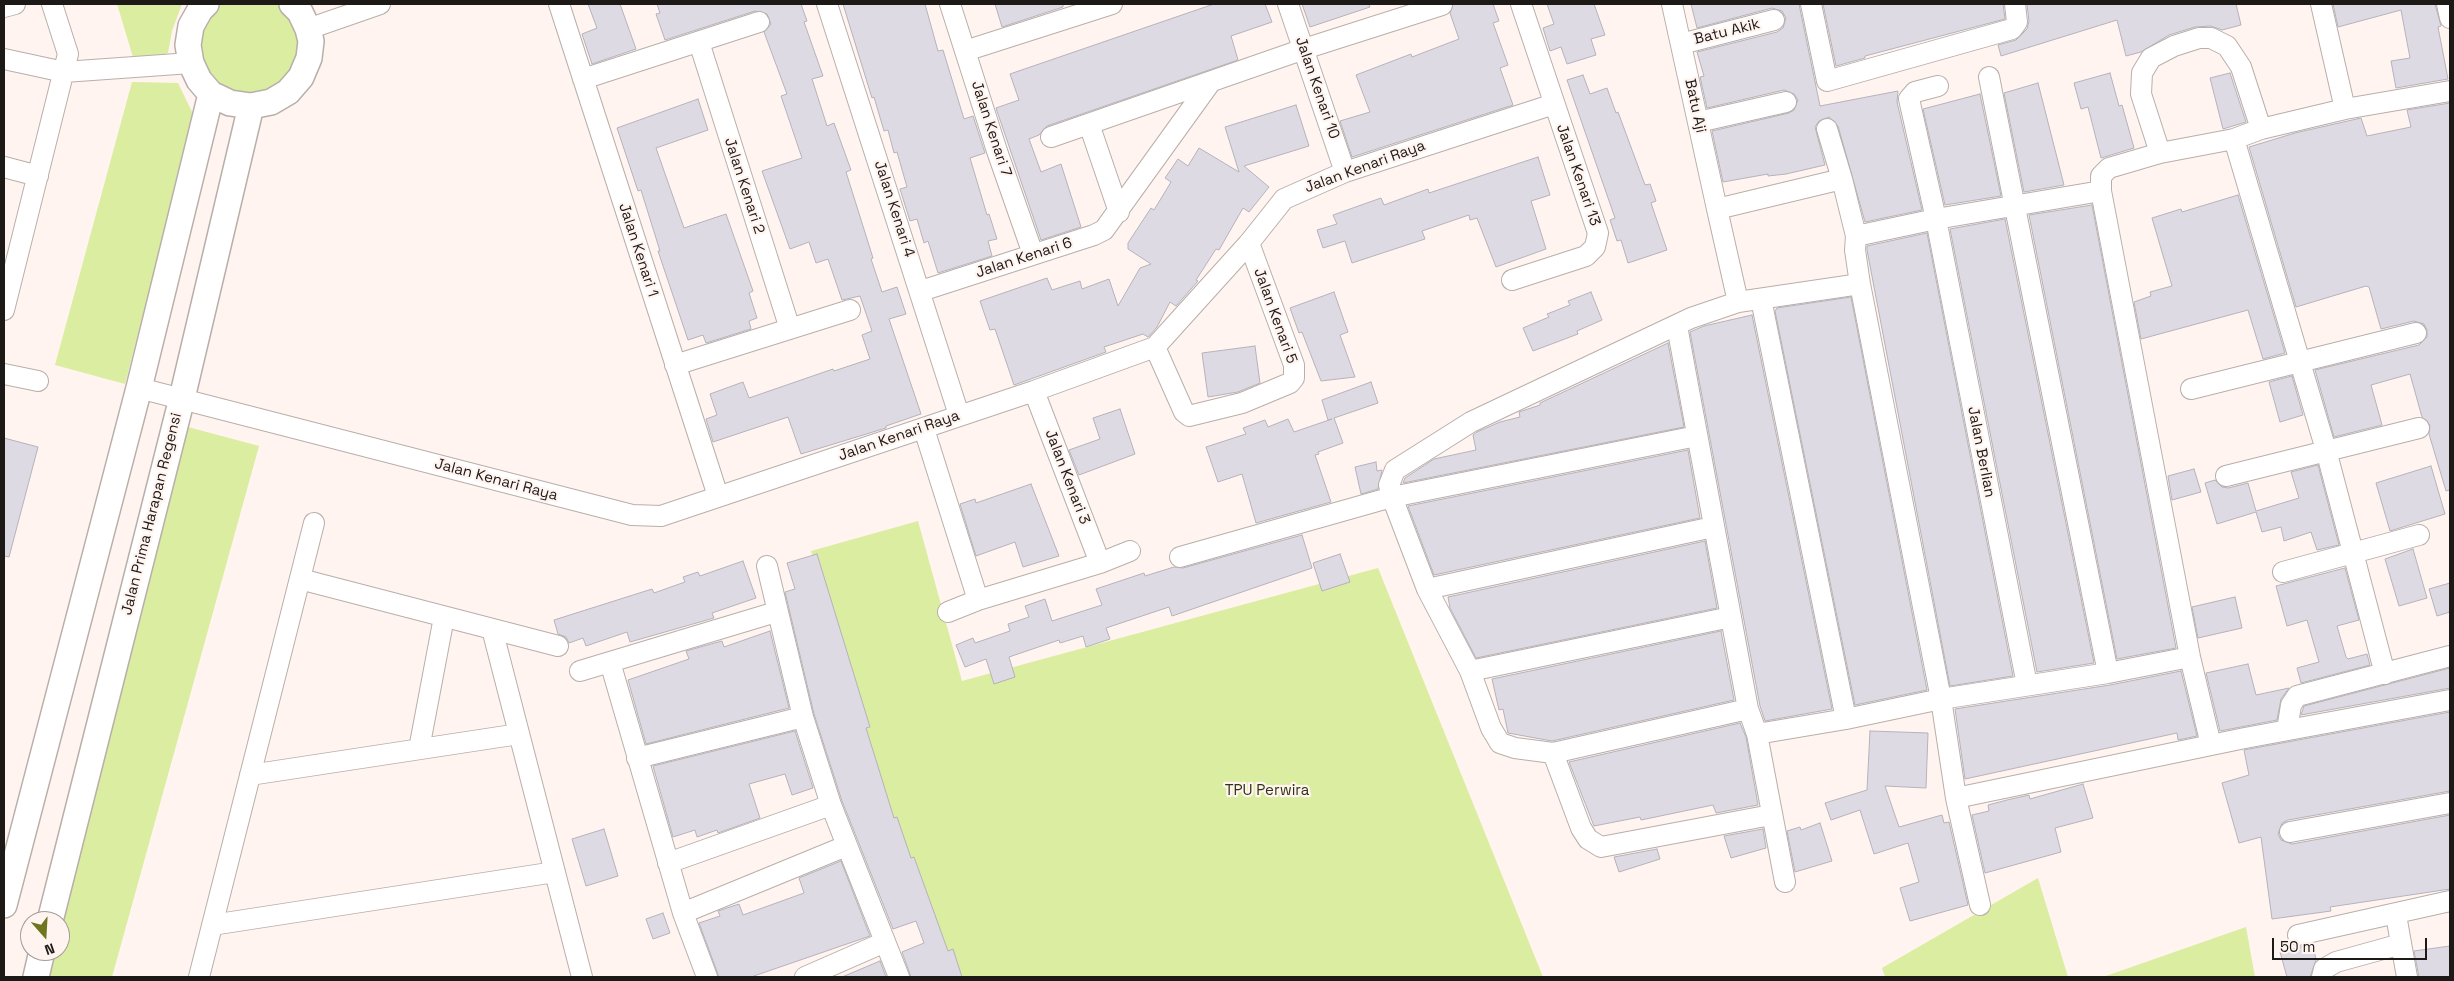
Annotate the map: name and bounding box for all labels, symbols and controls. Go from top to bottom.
street label: Batu Akik [1692,15,1762,49]
street label: Jalan Kenari 10 [1291,34,1343,142]
street label: Batu Aji [1680,77,1710,135]
street label: Jalan Kenari 7 [967,79,1015,179]
street label: Jalan Kenari 13 [1552,122,1604,228]
street label: Jalan Kenari 2 [720,136,768,236]
street label: Jalan Kenari Raya [1302,137,1428,197]
street label: Jalan Kenari 4 [870,158,918,260]
street label: Jalan Kenari 1 [614,201,662,299]
street label: Jalan Kenari 6 [973,234,1075,282]
street label: Jalan Kenari 5 [1249,266,1301,366]
street label: Jalan Berlian [1963,405,1999,499]
street label: Jalan Kenari Raya [836,407,962,465]
street label: Jalan Prima Harapan Regensi [118,411,186,617]
street label: Jalan Kenari 3 [1041,427,1093,527]
street label: Jalan Kenari Raya [432,455,560,505]
park label: TPU Perwira [1225,782,1309,800]
north arrow [20,911,70,961]
scale bar [2274,928,2429,960]
text: 50 m [2280,937,2315,956]
text: N [42,939,57,959]

